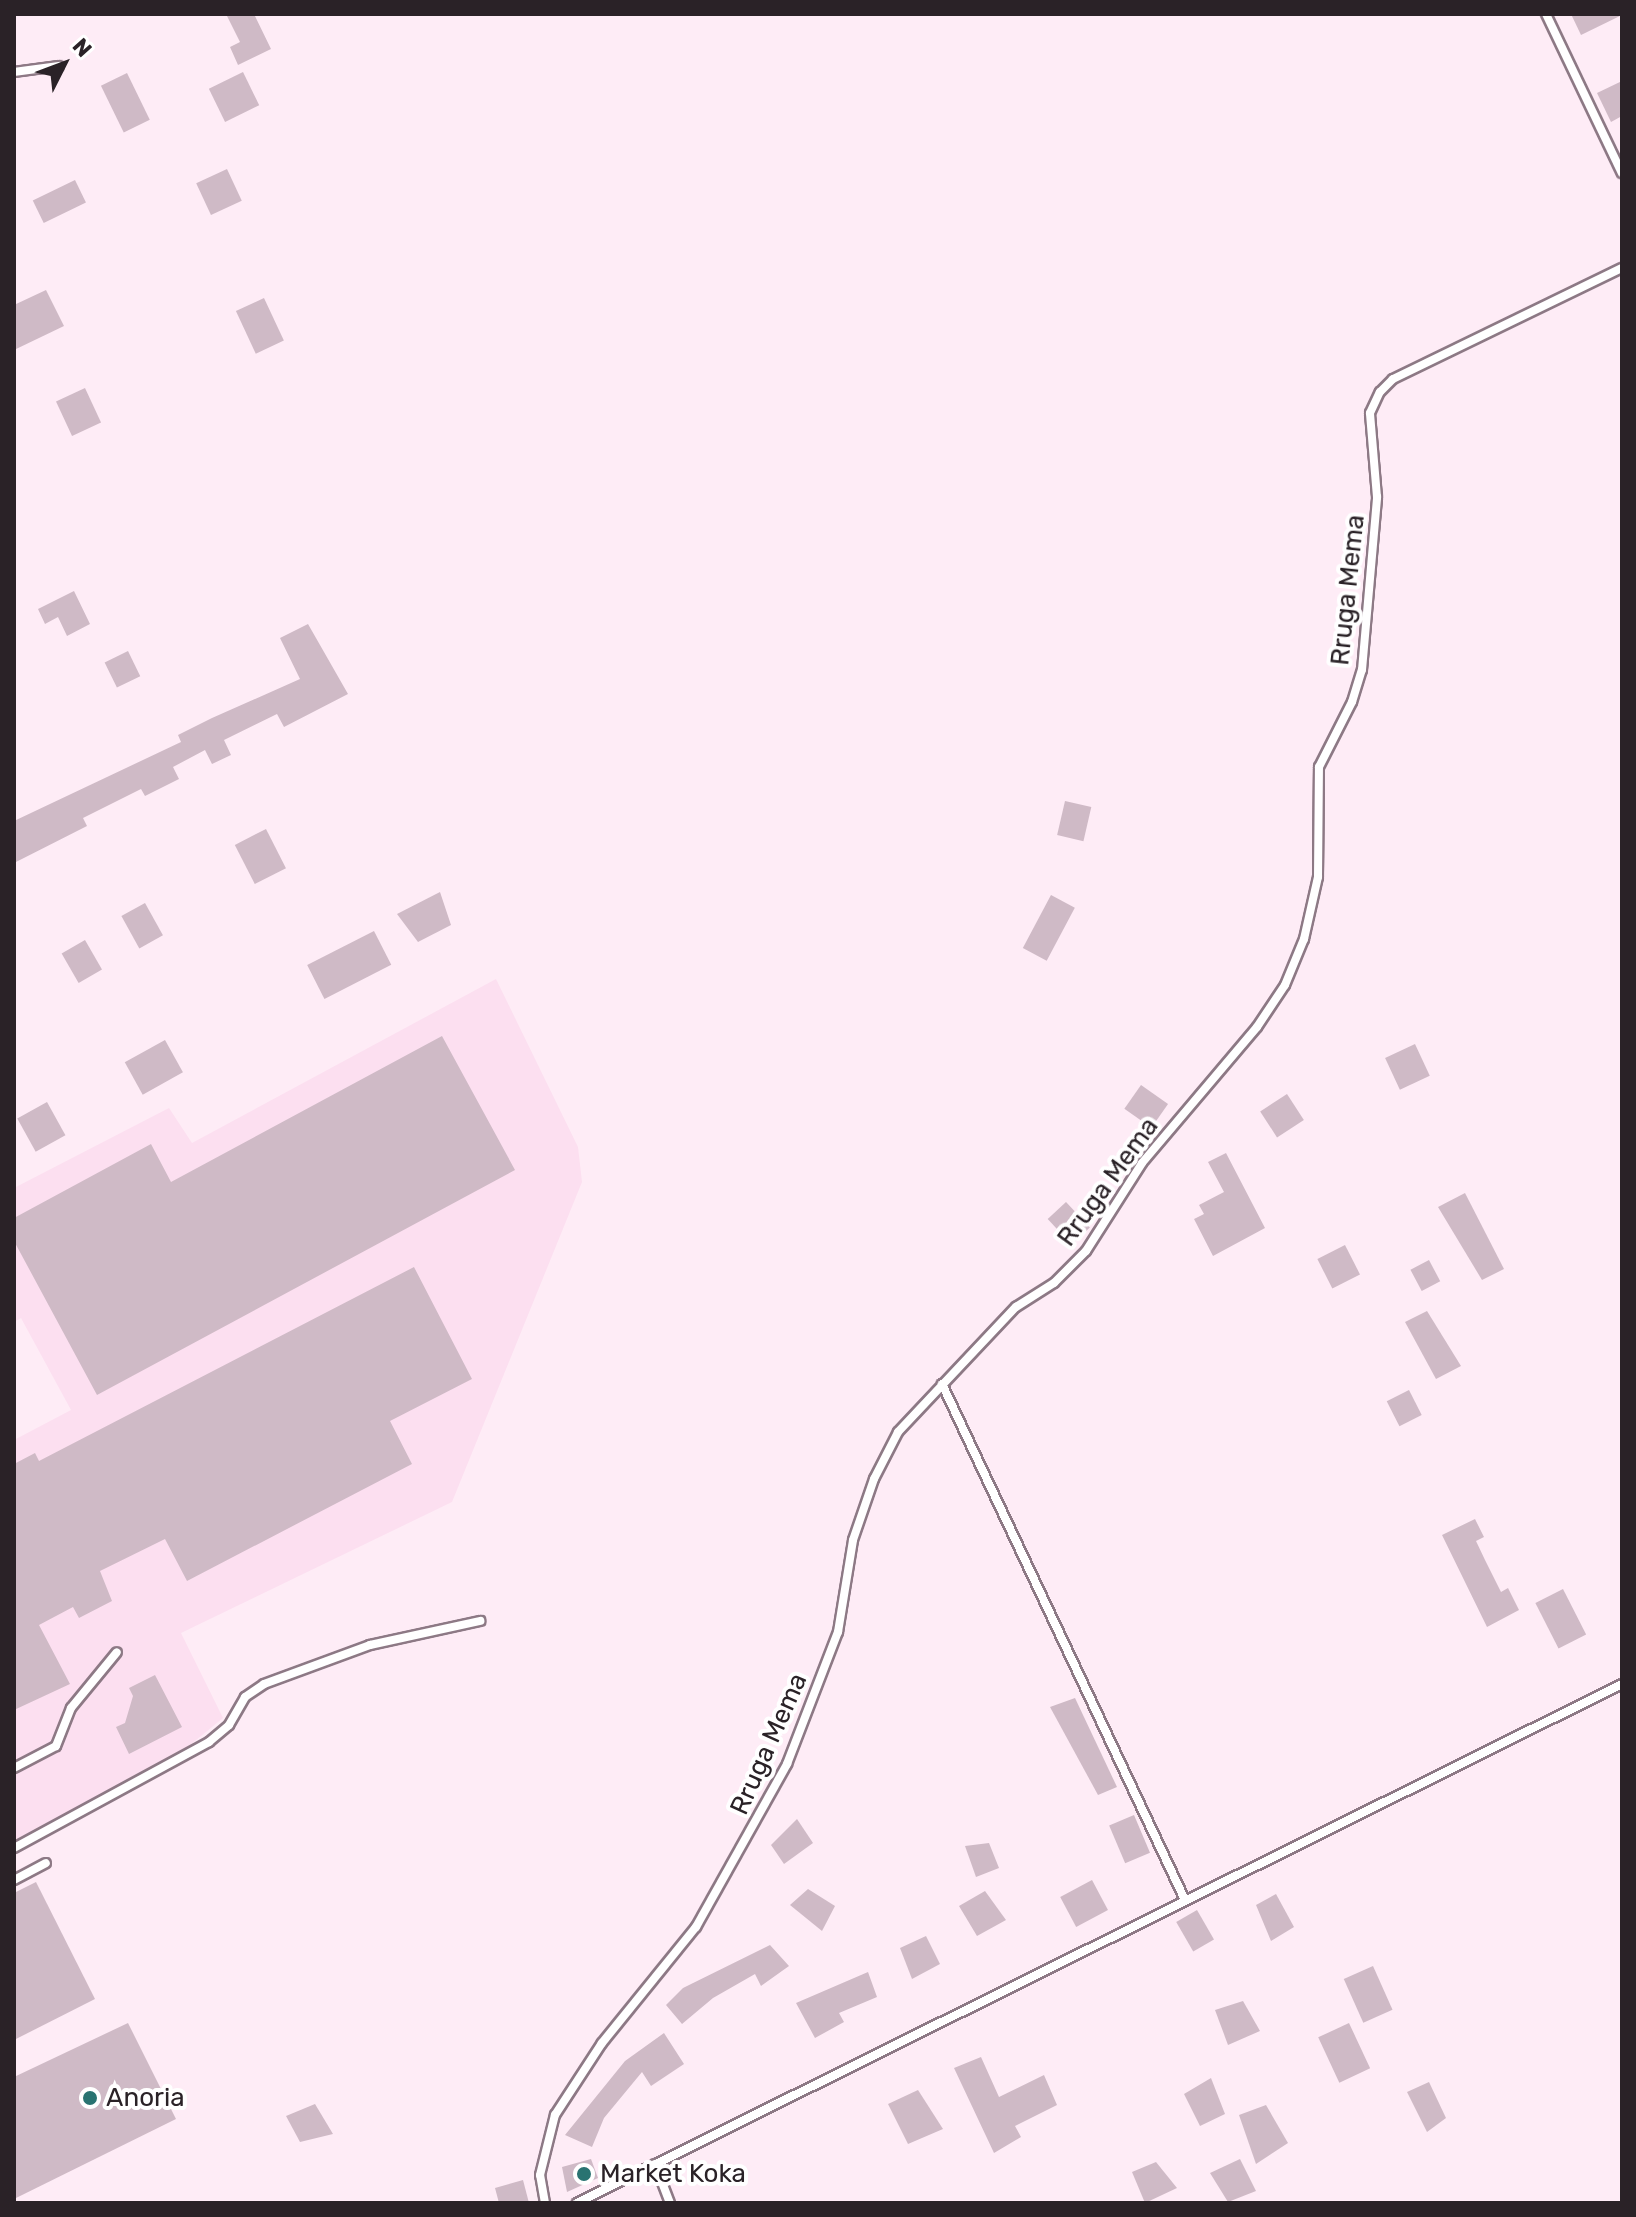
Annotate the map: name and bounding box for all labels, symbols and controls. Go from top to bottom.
north arrow [24,24,104,104]
text: N [67,33,98,63]
street label: Rruga Mema [1325,513,1371,667]
street label: Rruga Mema [1051,1112,1165,1252]
street label: Rruga Mema [724,1668,814,1820]
place label: Anoria [106,2082,185,2114]
marker: Anoria [81,2089,99,2107]
place label: Market Koka [600,2158,746,2190]
marker: Market Koka [575,2165,593,2183]

